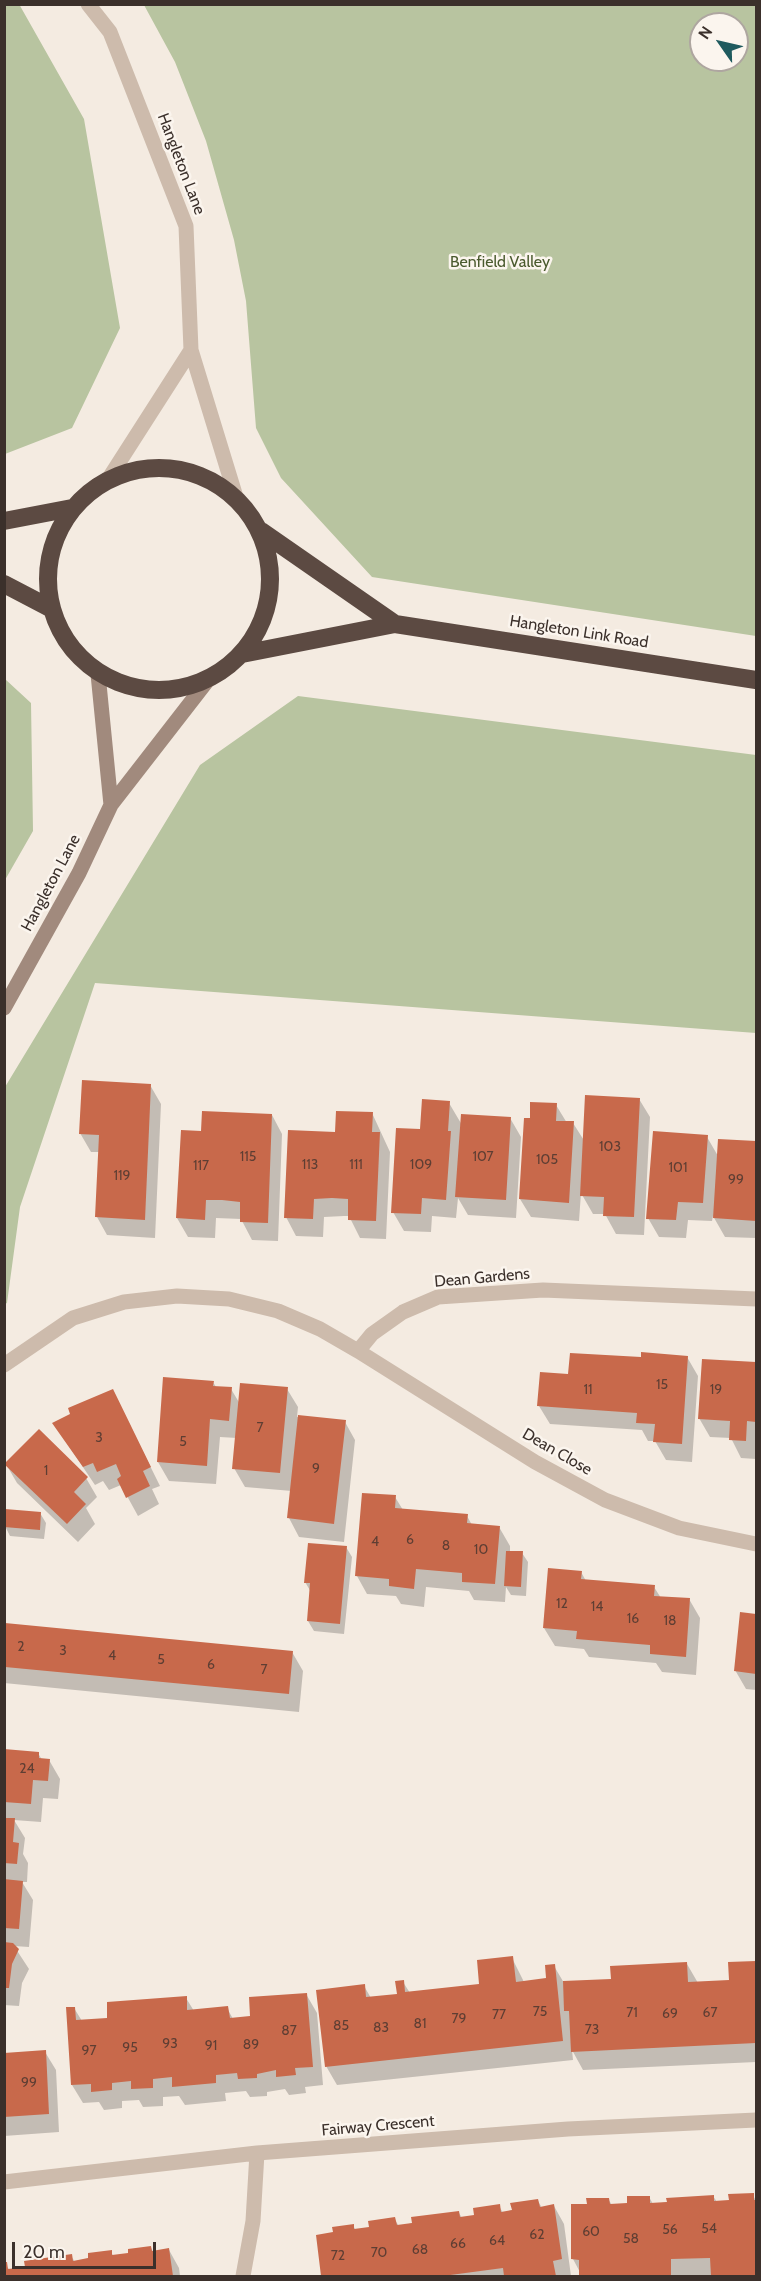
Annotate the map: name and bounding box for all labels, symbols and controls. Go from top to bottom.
north arrow [689,12,749,72]
text: N [694,23,716,43]
street label: Hangleton Lane [153,111,209,217]
park label: Benfield Valley [450,252,550,272]
street label: Hangleton Link Road [508,612,650,652]
street label: Hangleton Lane [17,831,85,935]
house number: 103 [599,1139,621,1155]
house number: 115 [240,1149,256,1165]
house number: 107 [472,1149,494,1165]
house number: 105 [536,1152,558,1168]
house number: 113 [302,1157,318,1173]
house number: 111 [349,1157,363,1173]
house number: 109 [410,1157,432,1173]
house number: 117 [193,1158,209,1174]
house number: 101 [669,1160,687,1176]
house number: 119 [113,1168,131,1184]
house number: 99 [728,1172,744,1188]
street label: Dean Gardens [433,1264,531,1292]
house number: 15 [656,1377,668,1393]
house number: 11 [583,1382,593,1398]
house number: 19 [710,1382,722,1398]
house number: 7 [256,1420,264,1436]
street label: Dean Close [519,1424,595,1480]
house number: 3 [95,1430,103,1446]
house number: 5 [179,1434,187,1450]
house number: 9 [312,1461,320,1477]
house number: 1 [44,1463,48,1479]
house number: 6 [406,1532,414,1548]
house number: 4 [371,1534,379,1550]
house number: 8 [442,1538,450,1554]
house number: 10 [474,1542,488,1558]
house number: 12 [556,1596,568,1612]
house number: 14 [591,1599,603,1615]
house number: 16 [627,1611,639,1627]
house number: 18 [663,1613,677,1629]
house number: 2 [17,1639,25,1655]
house number: 3 [59,1643,67,1659]
house number: 4 [108,1648,116,1664]
house number: 5 [157,1652,165,1668]
house number: 6 [207,1657,215,1673]
house number: 7 [260,1662,268,1678]
house number: 24 [19,1761,35,1777]
house number: 75 [533,2004,547,2020]
house number: 71 [626,2005,638,2021]
house number: 67 [703,2005,717,2021]
house number: 69 [662,2006,678,2022]
house number: 77 [492,2007,506,2023]
house number: 79 [452,2011,466,2027]
house number: 81 [413,2016,427,2032]
house number: 85 [333,2018,349,2034]
house number: 83 [373,2020,389,2036]
house number: 73 [585,2022,599,2038]
house number: 87 [281,2023,297,2039]
house number: 93 [162,2036,178,2052]
house number: 89 [243,2037,259,2053]
house number: 91 [205,2038,217,2054]
house number: 95 [122,2040,138,2056]
house number: 97 [82,2043,96,2059]
house number: 99 [21,2075,37,2091]
street label: Fairway Crescent [321,2112,435,2140]
house number: 54 [701,2221,717,2237]
house number: 56 [662,2222,678,2238]
house number: 60 [582,2224,600,2240]
house number: 62 [529,2227,545,2243]
scale bar [15,2230,159,2268]
house number: 58 [623,2231,639,2247]
house number: 64 [489,2233,505,2249]
house number: 66 [450,2236,466,2252]
text: 20 m [23,2241,65,2263]
house number: 68 [412,2242,428,2258]
house number: 70 [371,2245,387,2261]
house number: 72 [331,2248,345,2264]

